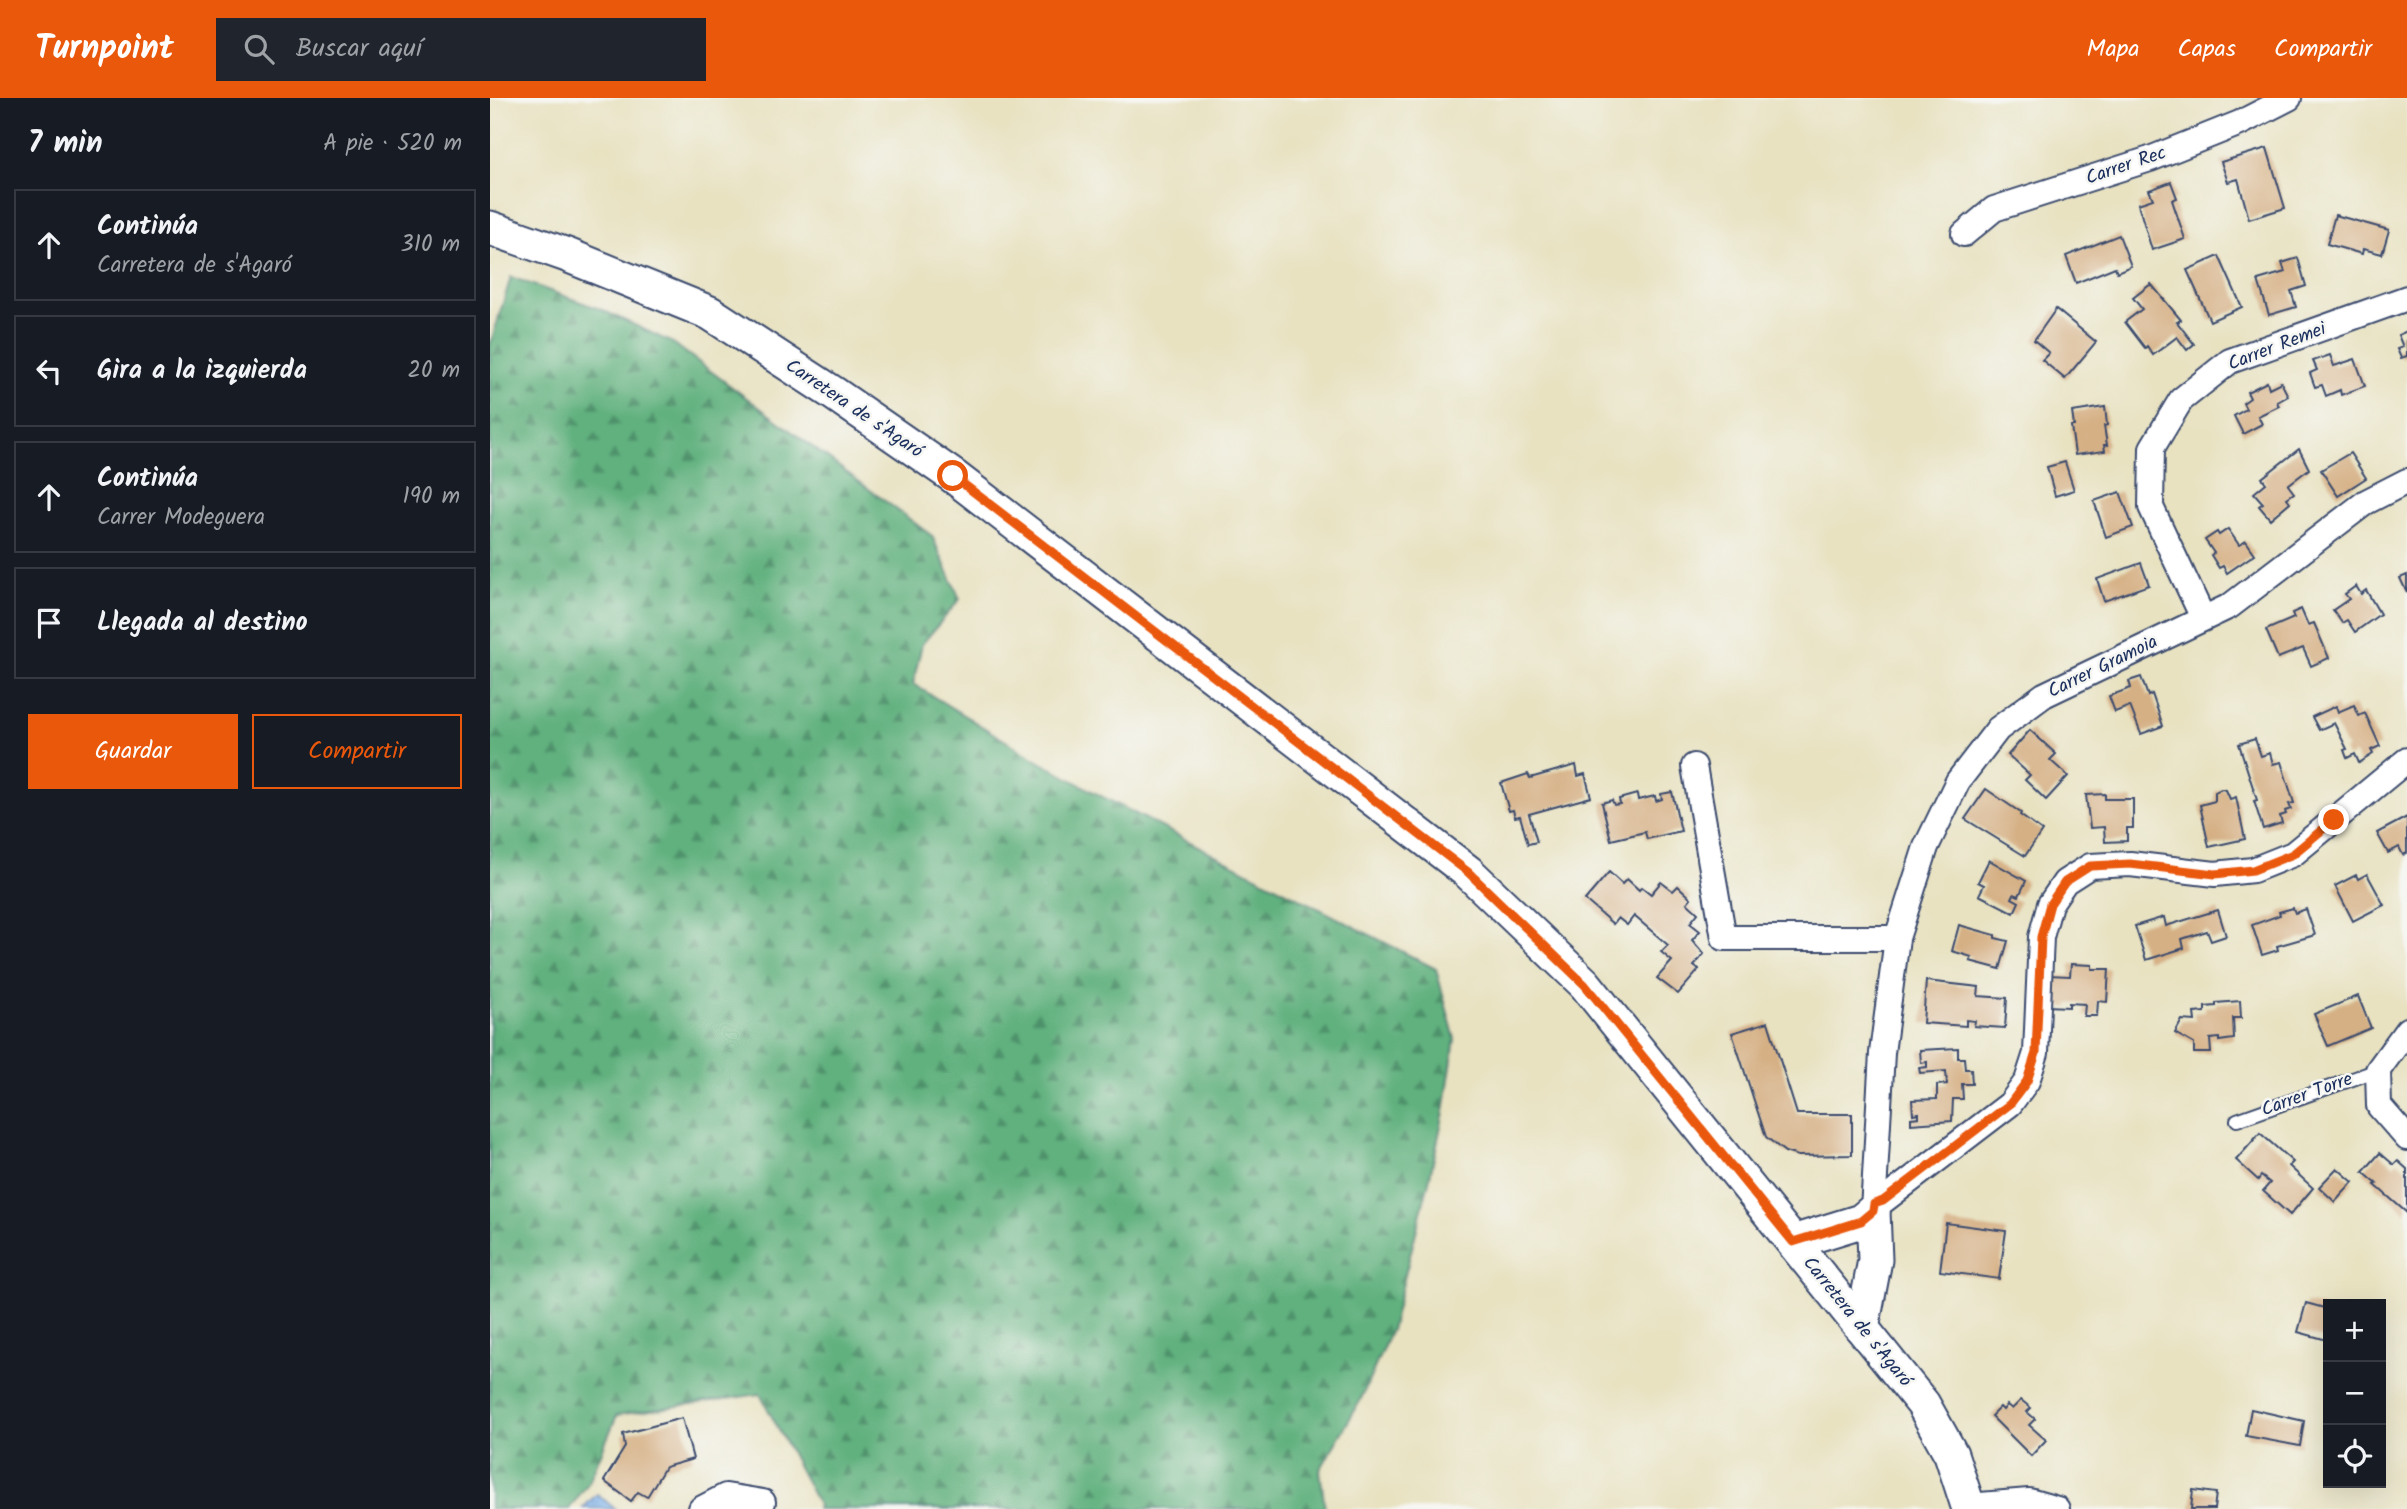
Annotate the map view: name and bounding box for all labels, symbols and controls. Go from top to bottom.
search box [216,18,706,81]
text: Turnpoint [35,23,174,76]
text: Buscar aquí [296,28,422,70]
icon: search [240,30,278,68]
text: Mapa [2087,30,2139,69]
text: Capas [2177,30,2236,69]
text: Compartir [2274,30,2372,69]
text: 7 min [28,120,103,168]
text: A pie · 520 m [323,126,462,162]
street label: Carrer Rec [2082,138,2170,194]
text: Continúa [97,206,198,248]
icon: ahead [30,226,68,264]
text: 310 m [401,227,460,263]
text: Carretera de s'Agaró [97,248,292,284]
street label: Carrer Remei [2223,314,2332,379]
text: Gira a la izquierda [97,350,307,392]
icon: left [30,352,68,390]
street label: Carretera de s'Agaró [779,352,930,467]
text: 20 m [408,353,460,389]
text: Continúa [97,458,198,500]
route start [937,460,968,491]
icon: ahead [30,478,68,516]
text: 190 m [403,479,460,515]
text: Carrer Modeguera [97,500,265,536]
text: Llegada al destino [97,602,308,644]
icon: arrive [30,604,68,642]
street label: Carrer Gramoia [2043,627,2163,707]
button: Guardar [28,714,238,789]
button: Compartir [252,714,462,789]
route end [2318,804,2349,835]
street label: Carrer Torre [2257,1064,2357,1125]
street label: Carretera de s'Agaró [1795,1250,1920,1395]
map controls [2323,1299,2386,1488]
button: + [2323,1299,2386,1362]
button: − [2323,1362,2386,1425]
button: locate [2323,1425,2386,1488]

